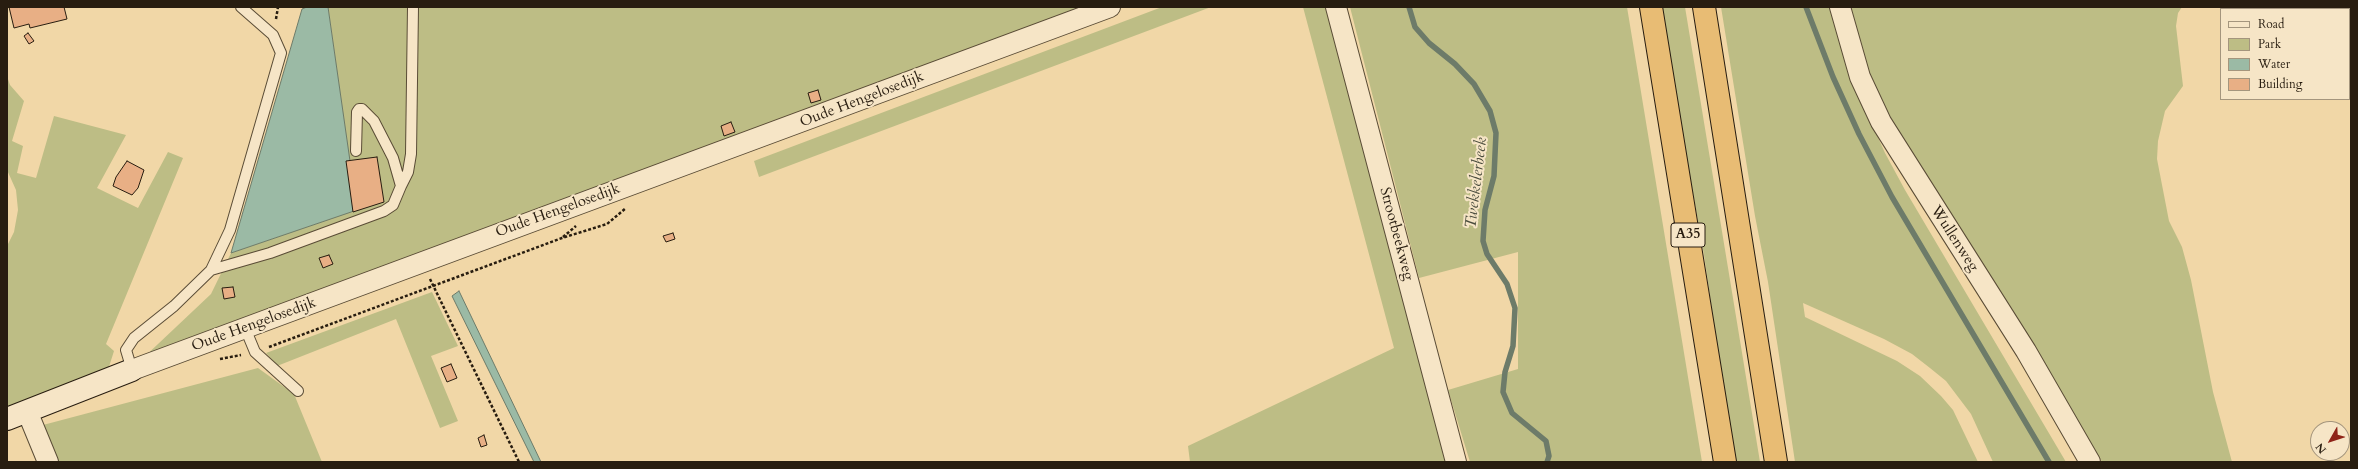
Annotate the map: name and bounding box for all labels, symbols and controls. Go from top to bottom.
legend [2220,8,2350,100]
text: Road [2258,16,2284,32]
text: Park [2258,36,2281,52]
text: Water [2258,56,2290,72]
street label: Oude Hengelosedijk [797,68,927,132]
text: Building [2258,76,2302,92]
water label: Twekkelerbeek [1462,137,1492,229]
street label: Oude Hengelosedijk [493,180,623,242]
street label: Strootbeekweg [1375,185,1417,283]
street label: Wullenweg [1926,203,1982,275]
road number: A35 [1671,223,1705,247]
street label: Oude Hengelosedijk [189,294,319,356]
north arrow [2310,421,2350,461]
text: N [2312,440,2330,457]

